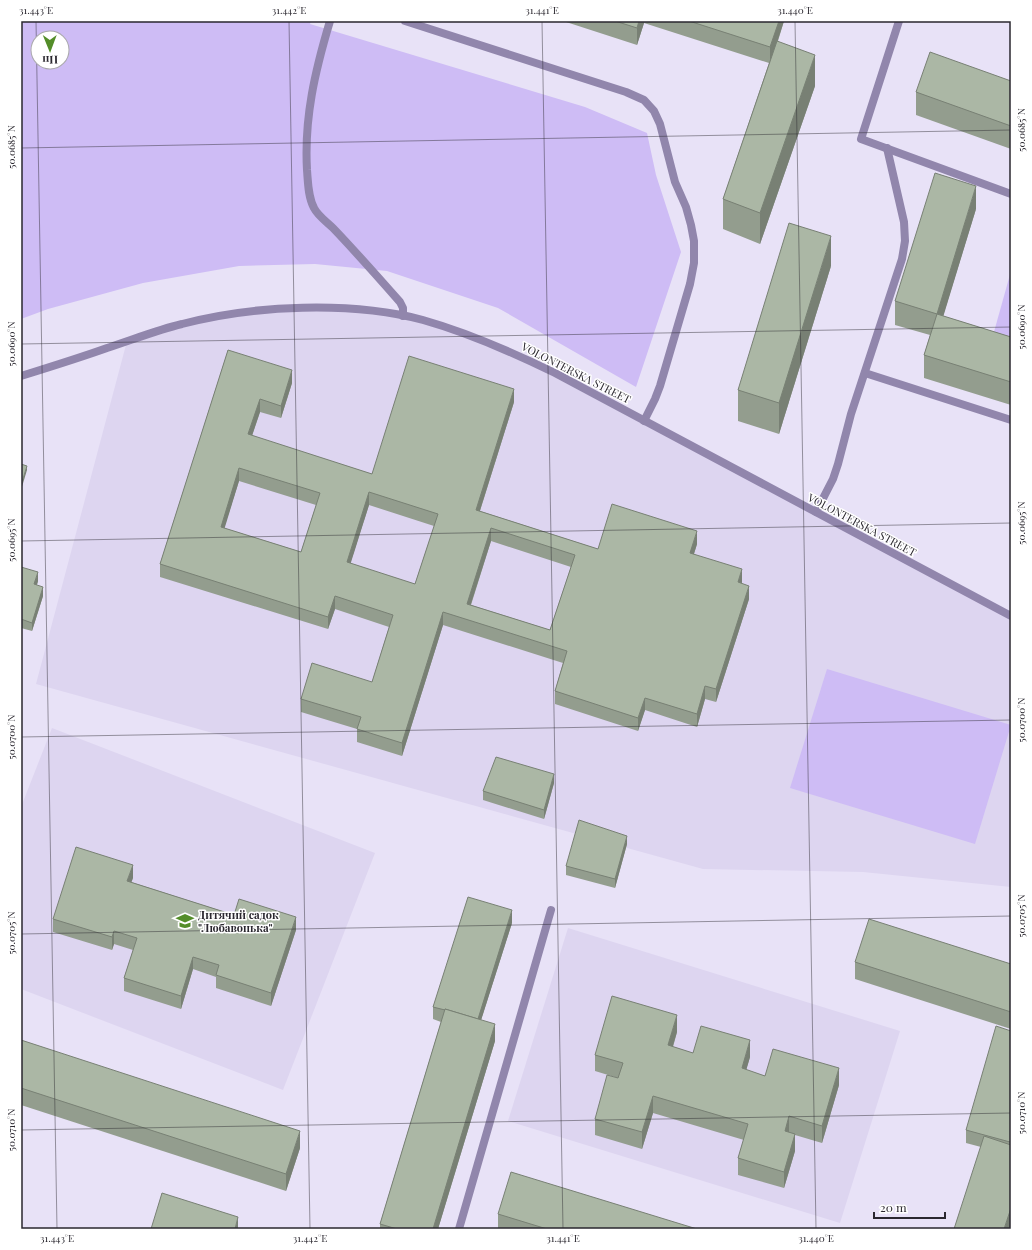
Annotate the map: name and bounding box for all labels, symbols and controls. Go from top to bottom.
text: 31.443°E [19,3,53,17]
text: 31.442°E [272,3,306,17]
text: 31.441°E [525,3,559,17]
text: 31.440°E [777,3,813,17]
north arrow [30,30,70,70]
text: Пн [42,53,58,68]
text: 50.0685°N [1014,108,1028,152]
text: 50.0685°N [4,125,18,169]
text: 50.0690°N [1014,304,1028,350]
text: 50.0690°N [4,321,18,367]
street label: VOLONTERSKA STREET [518,338,634,407]
street label: VOLONTERSKA STREET [805,489,919,560]
text: 50.0695°N [1014,501,1028,545]
text: 50.0695°N [4,518,18,562]
text: 50.0700°N [1014,698,1028,742]
text: 50.0700°N [4,715,18,759]
text: 50.0705°N [1014,894,1028,938]
place label: Дитячий садок "Любавонька" [198,907,279,935]
text: 50.0705°N [4,911,18,955]
school or university icon: Дитячий садок "Любавонька" [175,911,195,931]
text: 50.0710°N [1014,1092,1028,1134]
text: 50.0710°N [4,1109,18,1151]
scale bar [874,1194,945,1220]
text: 20 m [880,1199,907,1215]
text: 31.443°E [40,1231,74,1245]
text: 31.442°E [293,1231,327,1245]
text: 31.441°E [546,1231,580,1245]
text: 31.440°E [798,1231,834,1245]

